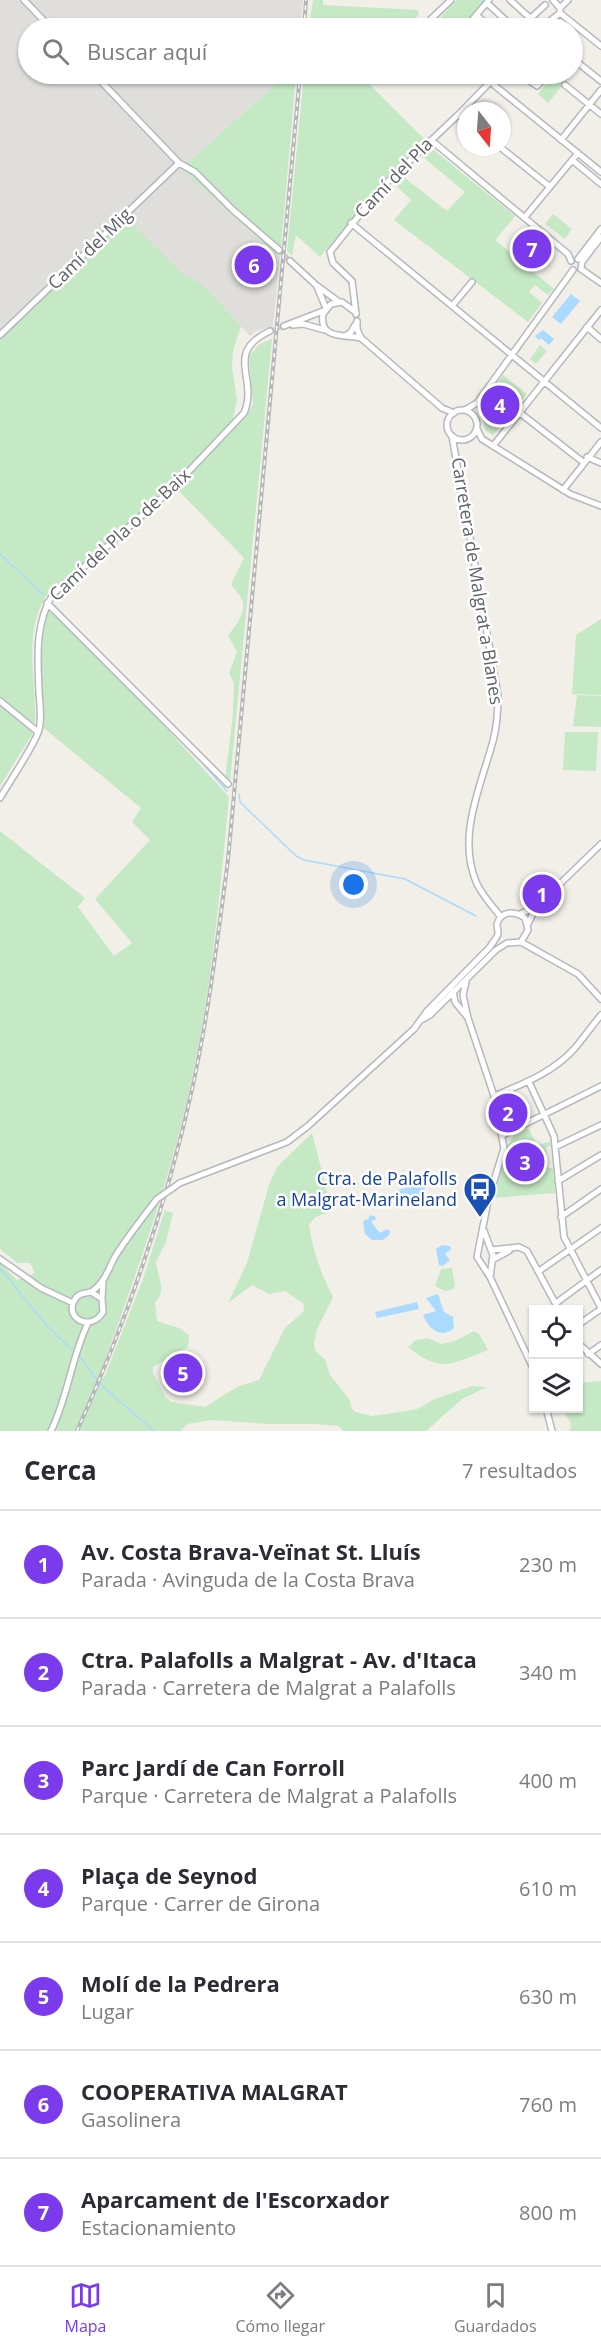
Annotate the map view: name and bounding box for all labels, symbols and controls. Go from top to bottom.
search box [18,18,583,84]
icon: search [39,35,72,68]
text: Buscar aquí [87,36,207,66]
north arrow [457,102,511,156]
street label: Camí del Pla [349,132,438,223]
street label: Camí del Mig [42,202,137,294]
pin: 7 [512,226,552,272]
pin: 6 [234,242,274,288]
pin: 4 [480,382,520,428]
street label: Carretera de Malgrat a Blanes [447,455,509,706]
street label: Camí del Pla o de Baix [44,462,195,606]
your location [339,870,368,899]
pin: 1 [522,872,562,916]
pin: 2 [488,1090,528,1136]
pin: 3 [506,1140,544,1184]
place label: Ctra. de Palafolls a Malgrat-Marineland [276,1166,457,1211]
bus stop icon: Ctra. de Palafolls a Malgrat-Marineland [462,1171,498,1218]
map controls [529,1305,583,1413]
button: locate [529,1305,583,1359]
pin: 5 [164,1350,202,1396]
button: layers [529,1359,583,1413]
text: Cerca [24,1452,97,1488]
text: 7 resultados [462,1457,577,1484]
text: Av. Costa Brava-Veïnat St. Lluís [81,1536,421,1566]
text: 1 [38,1551,49,1578]
text: 230 m [519,1551,577,1578]
text: Parada · Avinguda de la Costa Brava [81,1566,415,1593]
text: Ctra. Palafolls a Malgrat - Av. d'Itaca [81,1644,477,1674]
text: 2 [38,1659,49,1686]
text: 340 m [519,1659,577,1686]
text: Parada · Carretera de Malgrat a Palafolls [81,1674,456,1701]
text: Parc Jardí de Can Forroll [81,1752,345,1782]
text: 3 [38,1767,49,1794]
text: 400 m [519,1767,577,1794]
text: Parque · Carretera de Malgrat a Palafolls [81,1782,457,1809]
text: Plaça de Seynod [81,1860,257,1890]
text: 4 [38,1875,49,1902]
text: 610 m [519,1875,577,1902]
text: Parque · Carrer de Girona [81,1890,320,1917]
text: Molí de la Pedrera [81,1968,280,1998]
text: 5 [38,1983,49,2010]
text: 630 m [519,1983,577,2010]
text: Lugar [81,1998,134,2025]
text: COOPERATIVA MALGRAT [81,2076,348,2106]
text: 6 [38,2091,49,2118]
text: 760 m [519,2091,577,2118]
text: Gasolinera [81,2106,181,2133]
text: Aparcament de l'Escorxador [81,2184,389,2214]
text: 7 [38,2199,49,2226]
text: 800 m [519,2199,577,2226]
text: Estacionamiento [81,2214,236,2241]
tab: Mapa [64,2279,106,2337]
tab: Cómo llegar [235,2279,325,2337]
tab: Guardados [454,2279,537,2337]

